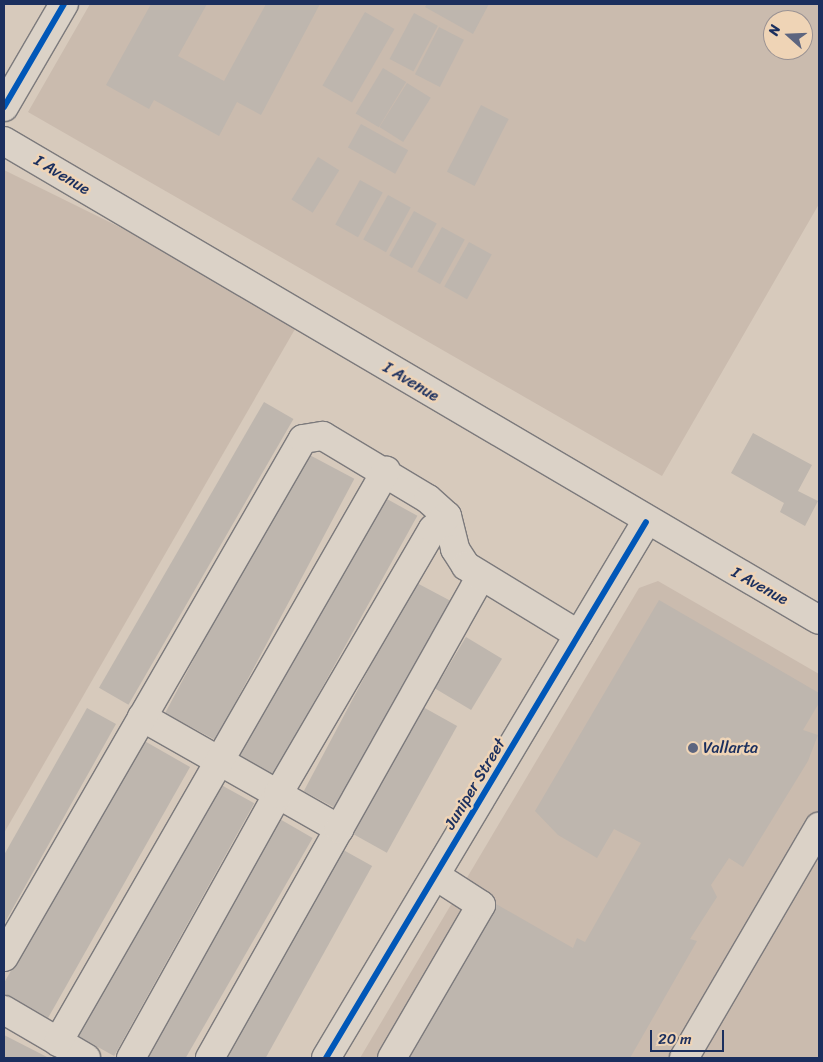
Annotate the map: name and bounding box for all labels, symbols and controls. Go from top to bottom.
north arrow [763,10,813,60]
text: N [761,21,788,39]
street label: I Avenue [31,151,93,199]
street label: I Avenue [380,358,442,406]
street label: I Avenue [728,563,792,609]
street label: Juniper Street [440,735,510,833]
place label: Vallarta [703,738,758,758]
marker: Vallarta [687,742,699,754]
scale bar [653,1020,727,1052]
text: 20 m [658,1026,692,1052]

